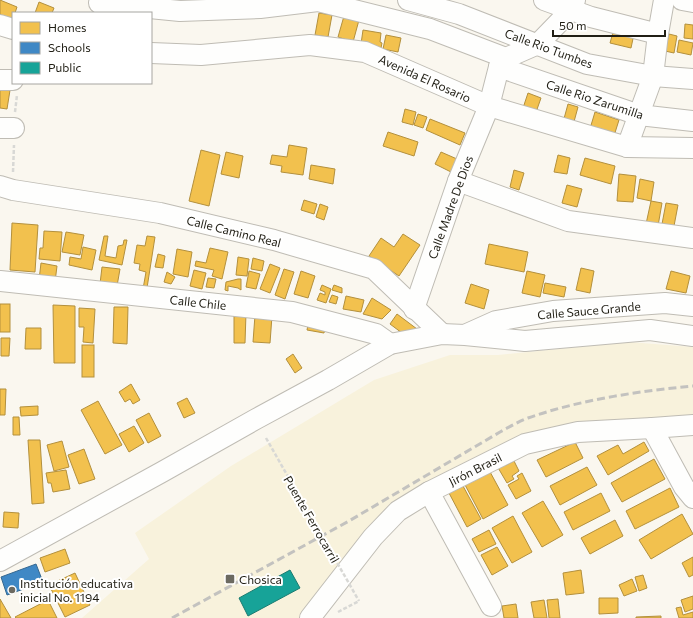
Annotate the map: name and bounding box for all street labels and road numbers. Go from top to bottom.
street label: Calle Rio Tumbes [503,26,595,70]
street label: Avenida El Rosario [377,51,473,105]
street label: Calle Rio Zarumilla [545,77,645,121]
street label: Calle Madre De Dios [425,153,475,261]
street label: Calle Camino Real [185,212,283,250]
street label: Calle Chile [169,292,227,312]
street label: Calle Sauce Grande [537,299,641,321]
street label: Jirón Brasil [446,450,504,489]
street label: Puente Ferrocarril [281,473,343,565]

